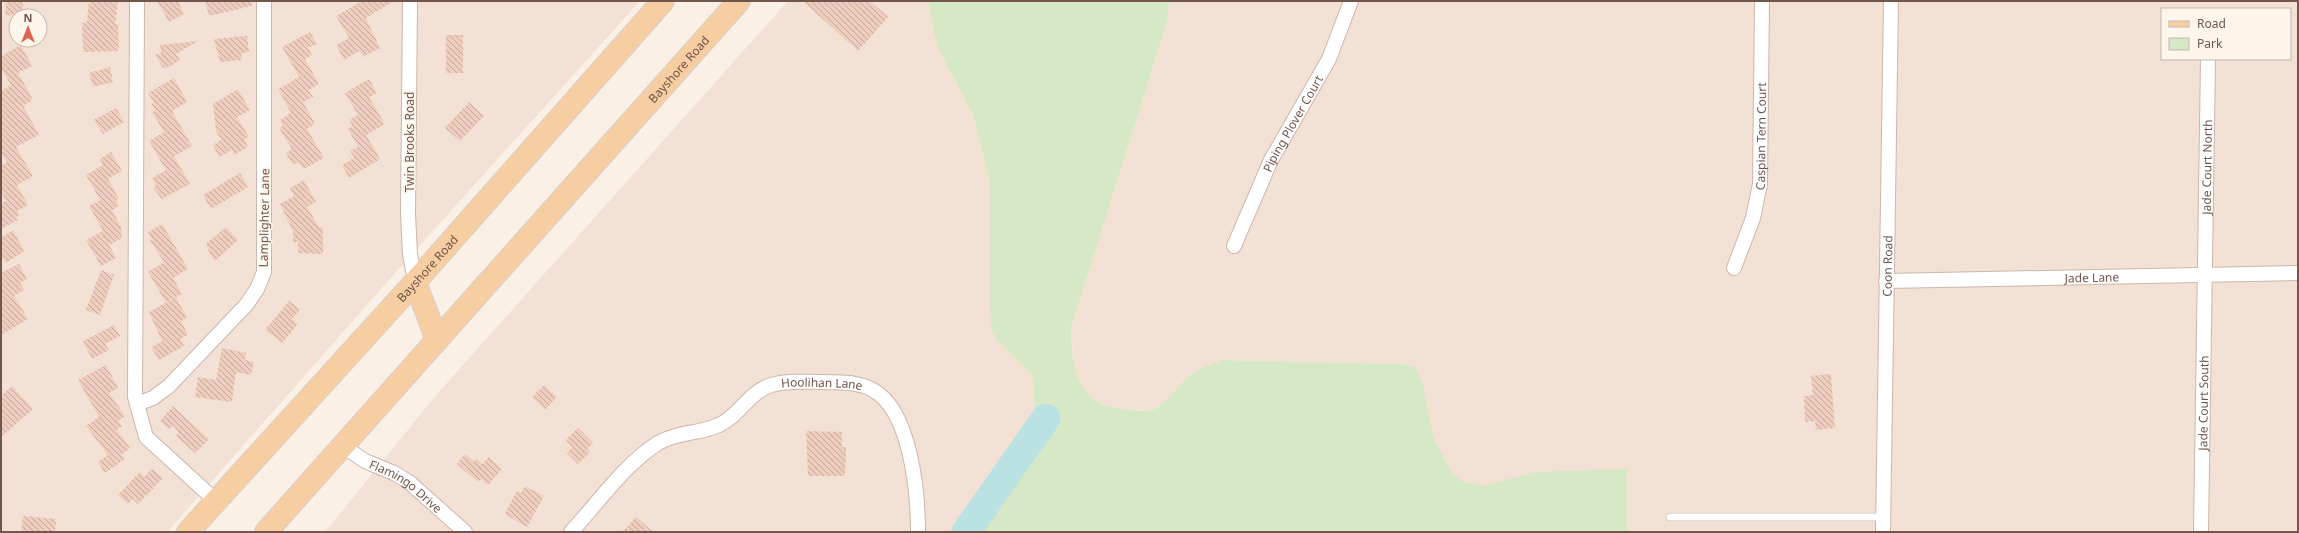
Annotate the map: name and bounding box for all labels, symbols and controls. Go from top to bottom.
north arrow [8,8,48,48]
legend [2161,8,2291,60]
text: N [24,10,32,25]
text: Road [2197,15,2226,32]
street label: Bayshore Road [644,32,713,106]
text: Park [2197,35,2223,52]
street label: Piping Plover Court [1258,71,1327,174]
street label: Caspian Tern Court [1750,82,1770,192]
street label: Twin Brooks Road [401,92,418,192]
street label: Jade Court North [2197,119,2216,216]
street label: Lamplighter Lane [255,168,273,268]
street label: Bayshore Road [393,231,461,305]
street label: Coon Road [1878,235,1896,297]
street label: Jade Lane [2064,268,2120,286]
street label: Jade Court South [2194,355,2212,452]
street label: Hoolihan Lane [780,373,865,394]
street label: Flamingo Drive [367,455,446,517]

